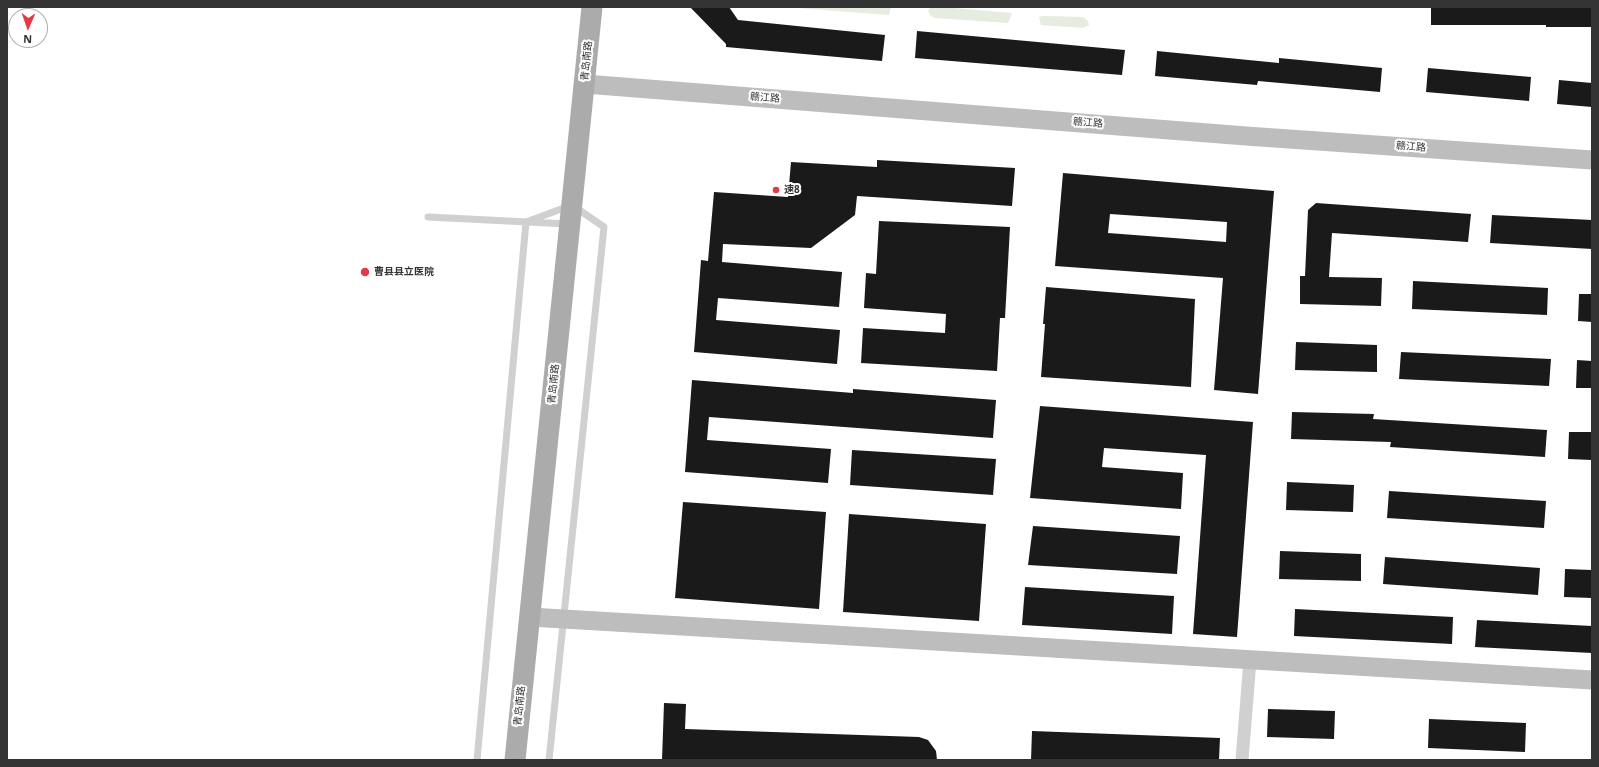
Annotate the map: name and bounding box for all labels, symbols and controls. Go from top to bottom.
north arrow [8,8,48,48]
text: N [23,32,32,47]
street label: 青岛南路 [579,40,595,82]
street label: 赣江路 [750,91,780,105]
street label: 赣江路 [1073,116,1103,130]
street label: 赣江路 [1396,140,1426,154]
place label: 速8 [784,184,800,196]
marker: 速8 [771,185,781,195]
marker: 曹县县立医院 [359,266,371,278]
place label: 曹县县立医院 [374,266,434,278]
street label: 青岛南路 [546,363,562,405]
street label: 青岛南路 [512,685,528,727]

